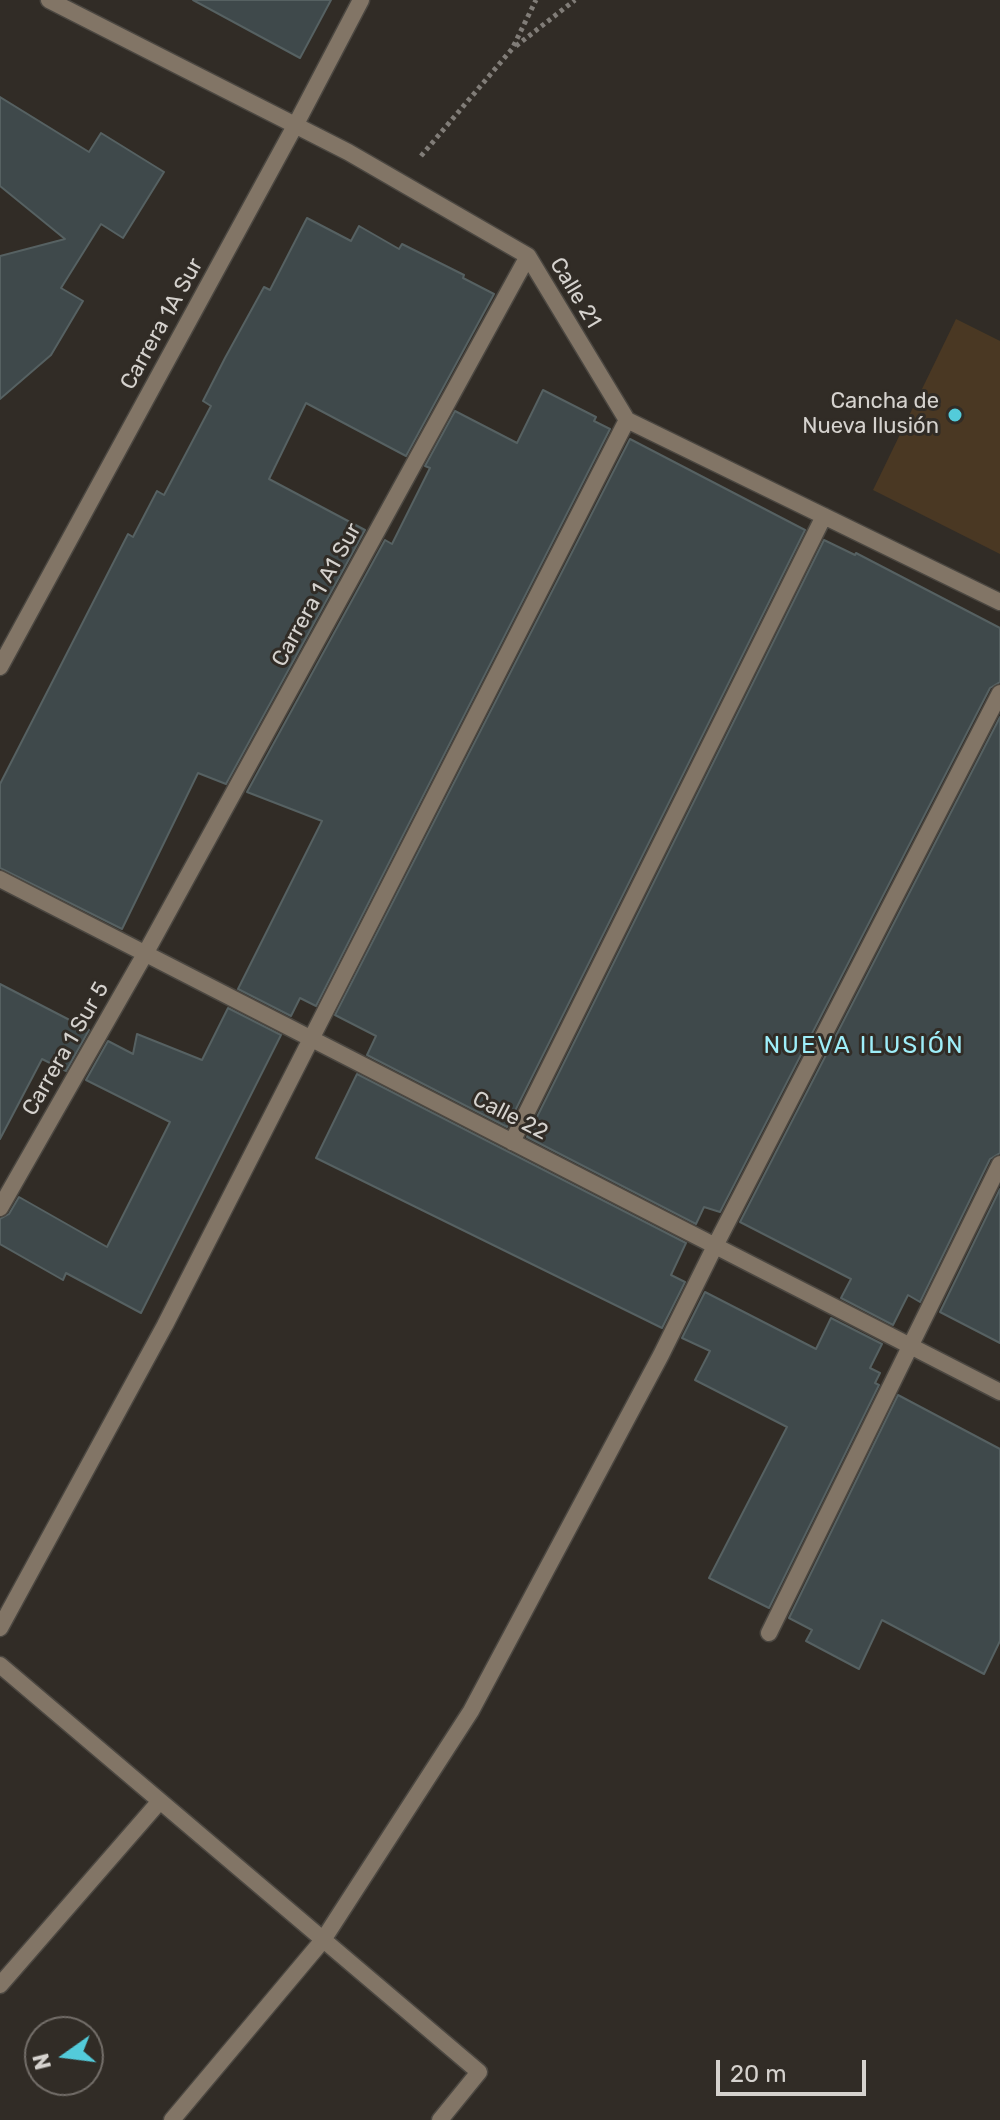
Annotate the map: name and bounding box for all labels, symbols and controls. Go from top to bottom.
street label: Calle 21 [544,253,606,333]
street label: Carrera 1A Sur [115,254,209,394]
place label: Cancha de Nueva Ilusión [802,389,939,440]
marker: Cancha de Nueva Ilusión [946,406,964,424]
street label: Carrera 1 A1 Sur [267,519,367,671]
street label: Carrera 1 Sur 5 [17,977,115,1121]
district label: NUEVA ILUSIÓN [763,1032,965,1060]
street label: Calle 22 [468,1086,552,1146]
north arrow [24,2016,104,2096]
scale bar [720,2044,870,2094]
text: N [27,2051,57,2072]
text: 20 m [730,2060,787,2088]

